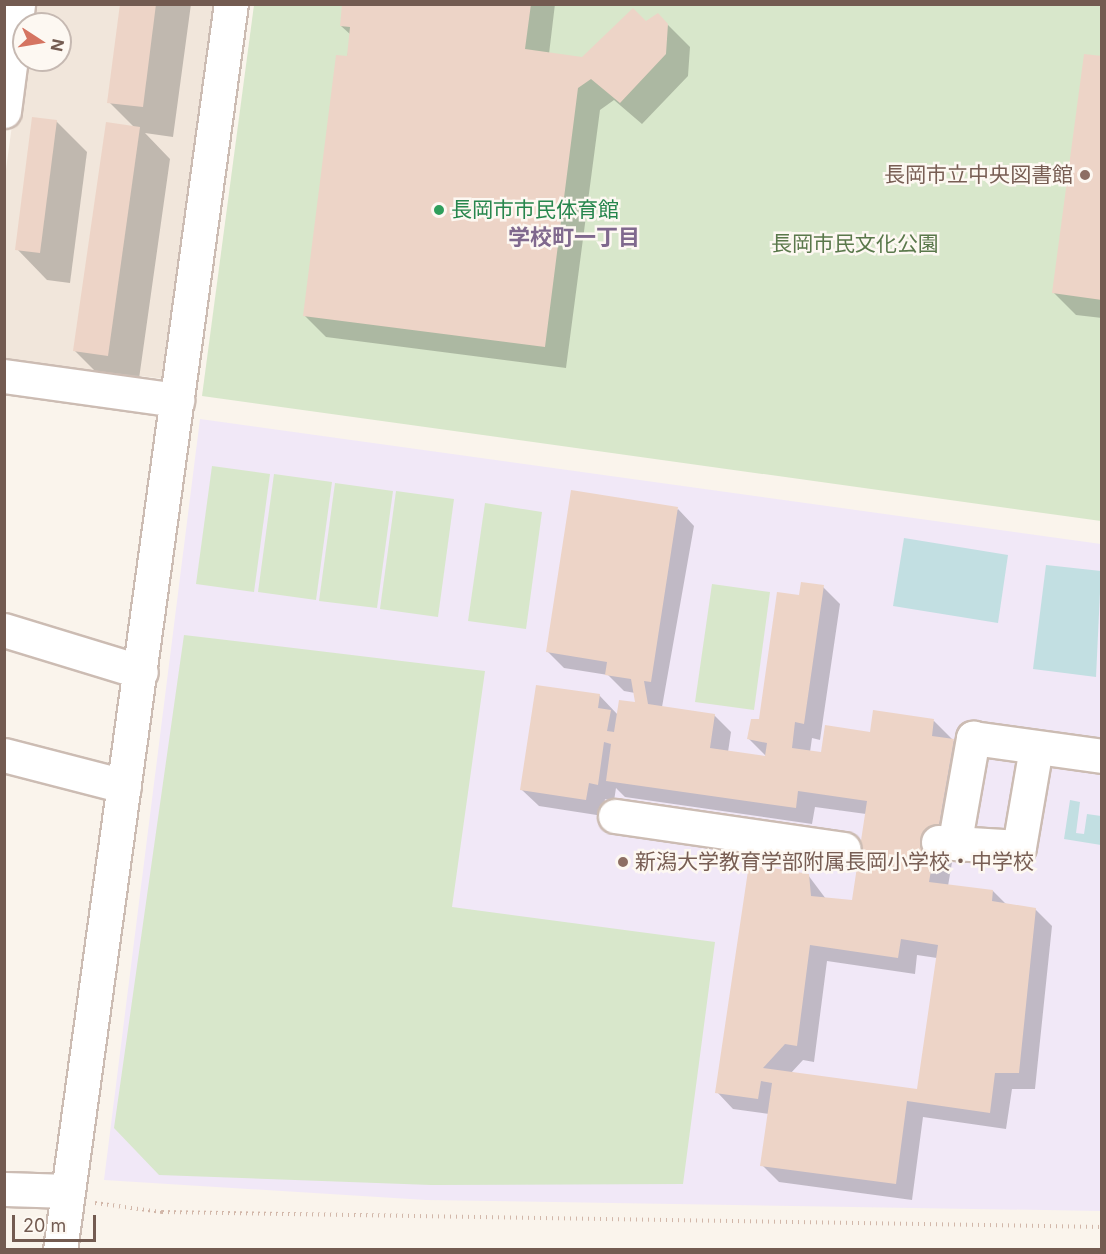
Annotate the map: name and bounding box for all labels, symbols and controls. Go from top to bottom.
north arrow [12,12,72,72]
text: N [47,37,69,53]
place label: 長岡市立中央図書館 [884,162,1073,188]
marker: 長岡市立中央図書館 [1078,168,1092,182]
place label: 長岡市市民体育館 [451,197,619,223]
marker: 長岡市市民体育館 [432,203,446,217]
district label: 学校町一丁目 [508,225,640,251]
park label: 長岡市民文化公園 [771,231,939,257]
place label: 新潟大学教育学部附属長岡小学校・中学校 [635,849,1034,875]
marker: 新潟大学教育学部附属長岡小学校・中学校 [616,855,630,869]
scale bar [15,1203,99,1241]
text: 20 m [23,1215,66,1236]

